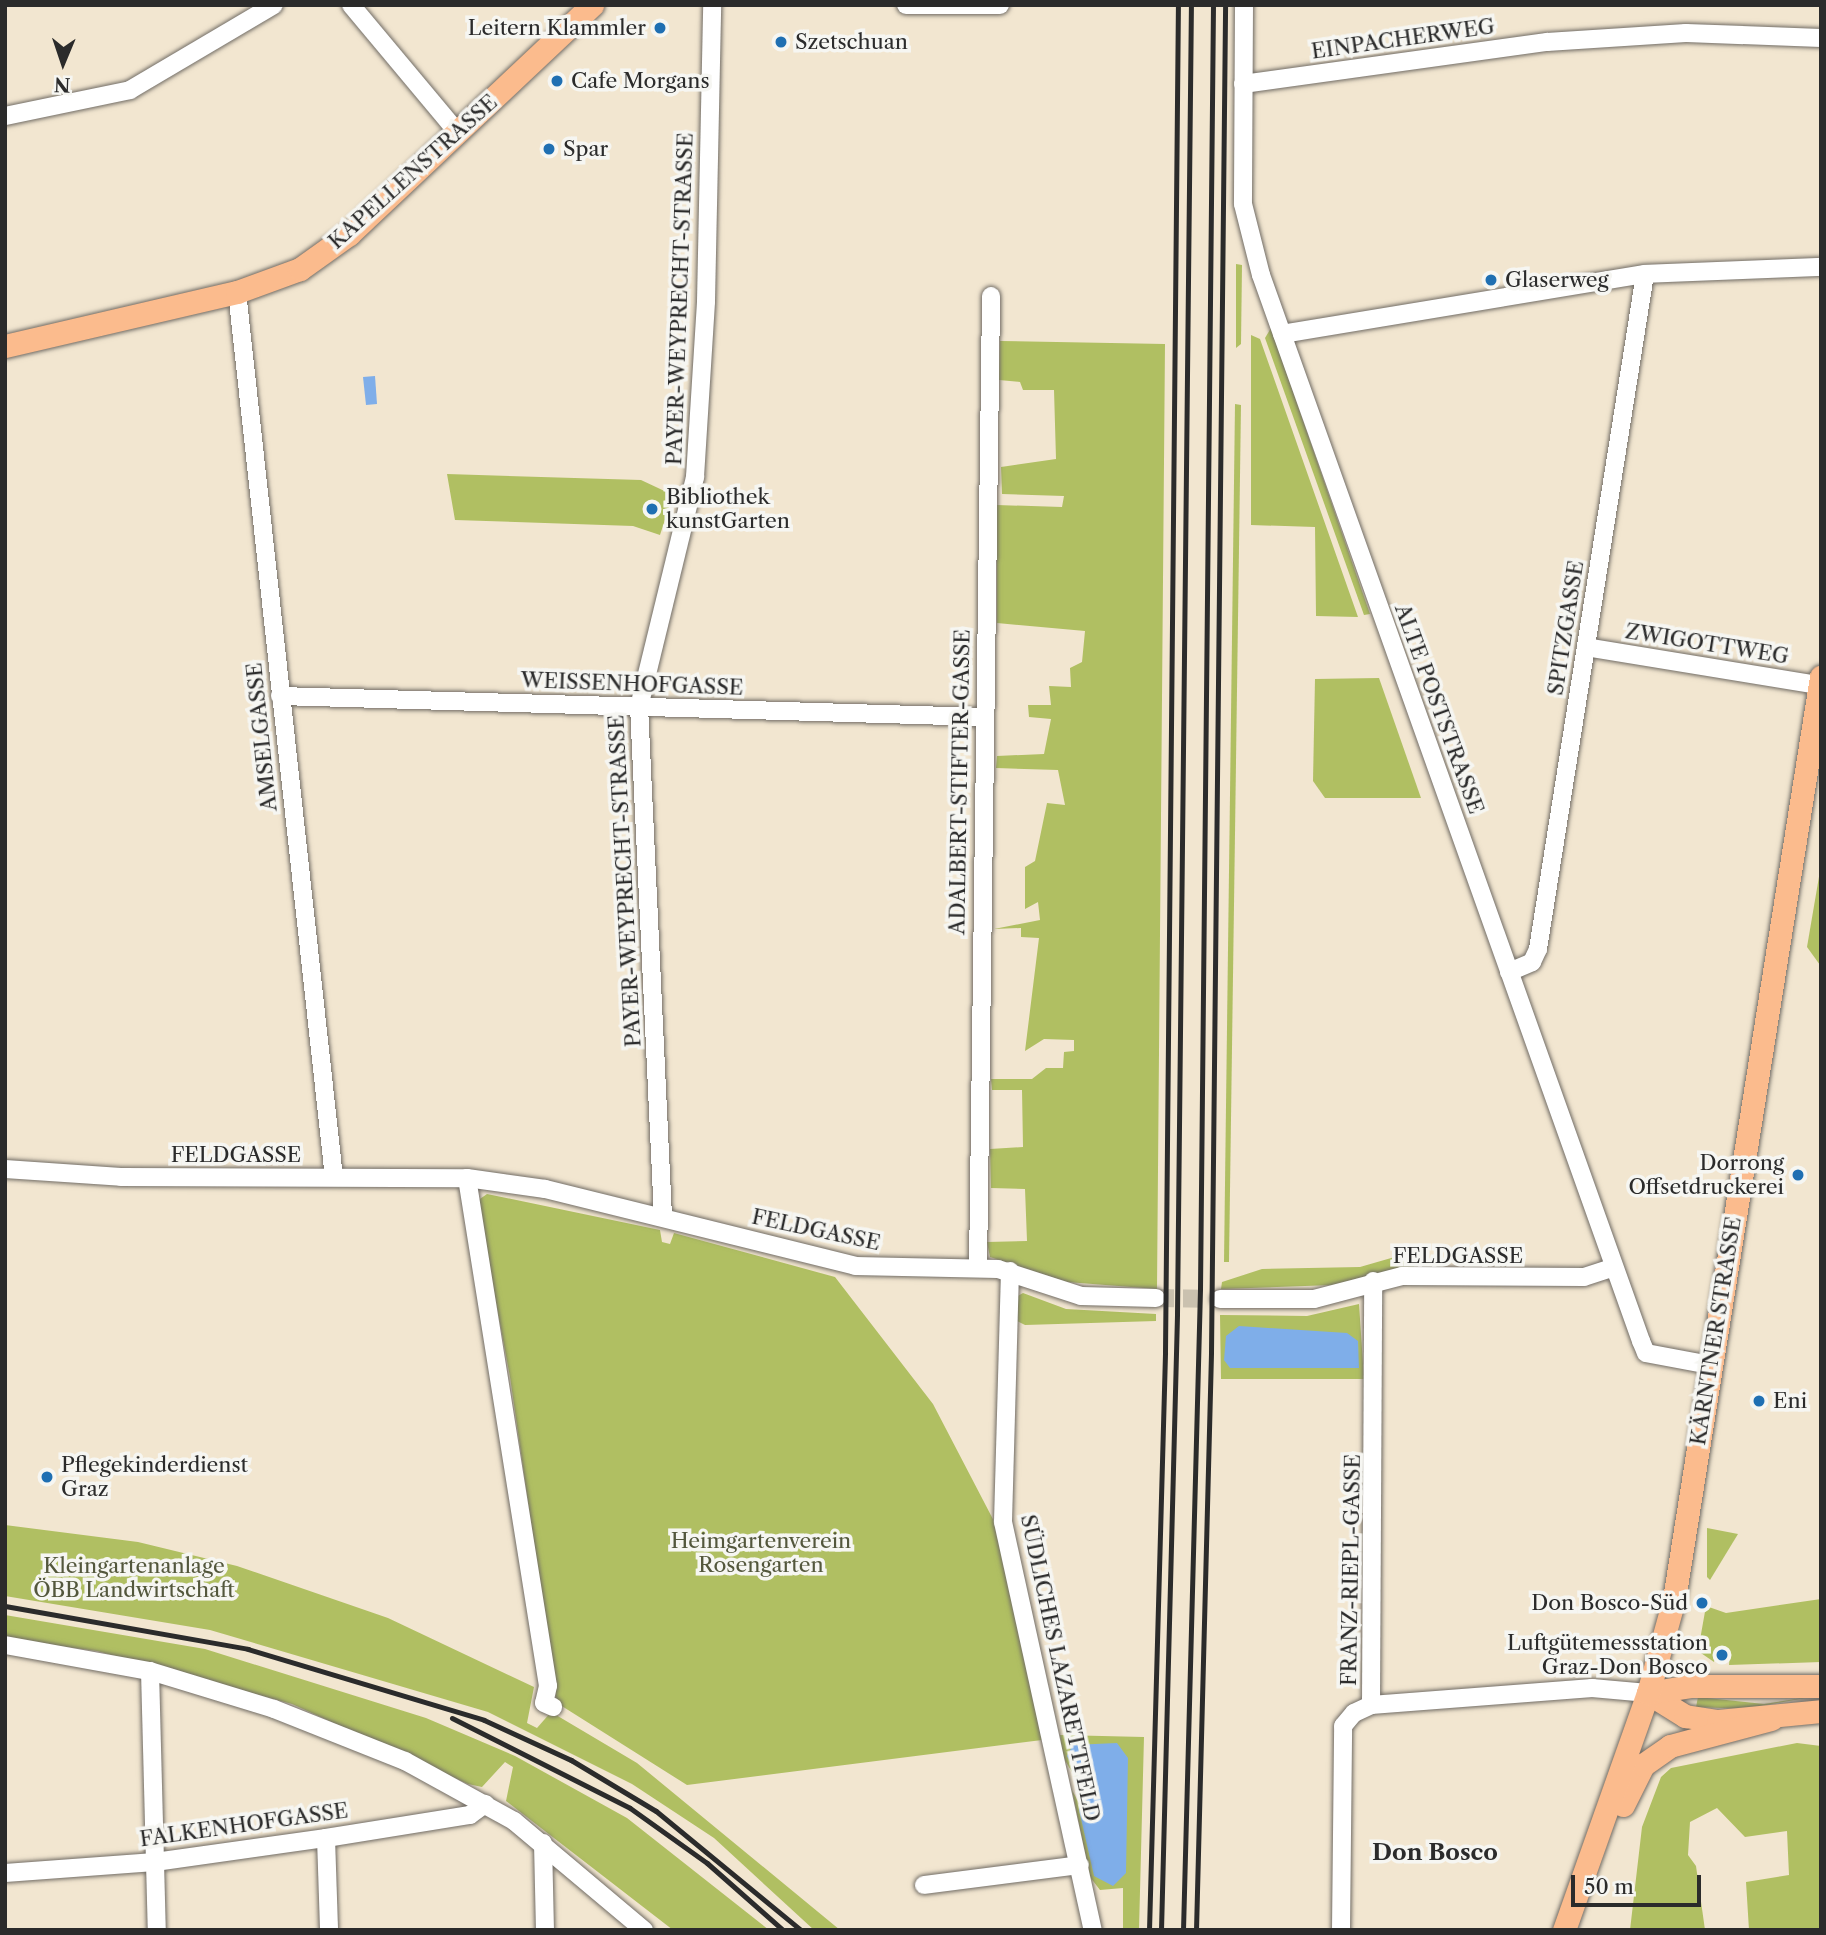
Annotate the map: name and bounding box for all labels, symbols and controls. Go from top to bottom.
street label: EINPACHERWEG [1310,14,1496,64]
place label: Leitern Klammler [468,15,646,41]
marker: Leitern Klammler [652,20,668,36]
north arrow [28,28,98,98]
place label: Szetschuan [795,29,908,55]
marker: Szetschuan [773,34,789,50]
place label: Cafe Morgans [571,68,710,94]
text: N [54,73,71,96]
marker: Cafe Morgans [549,73,565,89]
street label: KAPELLENSTRASSE [323,90,503,254]
street label: PAYER-WEYPRECHT-STRASSE [662,132,698,466]
place label: Spar [563,136,608,162]
marker: Spar [541,141,557,157]
place label: Glaserweg [1505,267,1609,293]
marker: Glaserweg [1483,272,1499,288]
place label: Bibliothek kunstGarten [666,484,790,534]
marker: Bibliothek kunstGarten [644,501,660,517]
street label: SPITZGASSE [1543,559,1589,697]
street label: ALTE POSTSTRASSE [1389,601,1489,817]
street label: ZWIGOTTWEG [1624,619,1790,669]
street label: ADALBERT-STIFTER-GASSE [945,629,975,935]
street label: AMSELGASSE [242,661,282,813]
street label: WEISSENHOFGASSE [520,668,744,700]
street label: PAYER-WEYPRECHT-STRASSE [604,714,646,1048]
street label: FELDGASSE [171,1142,301,1168]
place label: Dorrong Offsetdruckerei [1628,1150,1784,1200]
marker: Dorrong Offsetdruckerei [1790,1167,1806,1183]
street label: FELDGASSE [749,1204,883,1256]
street label: KÄRNTNER STRASSE [1685,1214,1747,1448]
street label: FELDGASSE [1393,1243,1523,1269]
place label: Eni [1773,1388,1807,1414]
marker: Eni [1751,1393,1767,1409]
place label: Pflegekinderdienst Graz [61,1452,248,1502]
street label: FRANZ-RIEPL-GASSE [1336,1454,1366,1686]
marker: Pflegekinderdienst Graz [39,1469,55,1485]
street label: SÜDLICHES LAZARETTFELD [1015,1512,1105,1824]
park label: Heimgartenverein Rosengarten [671,1528,851,1578]
park label: Kleingartenanlage ÖBB Landwirtschaft [33,1553,235,1603]
place label: Don Bosco-Süd [1531,1590,1688,1616]
marker: Don Bosco-Süd [1694,1595,1710,1611]
place label: Luftgütemessstation Graz-Don Bosco [1507,1630,1708,1680]
marker: Luftgütemessstation Graz-Don Bosco [1714,1647,1730,1663]
street label: FALKENHOFGASSE [138,1798,350,1852]
district label: Don Bosco [1372,1838,1498,1866]
scale bar [1574,1862,1703,1906]
text: 50 m [1584,1874,1634,1899]

